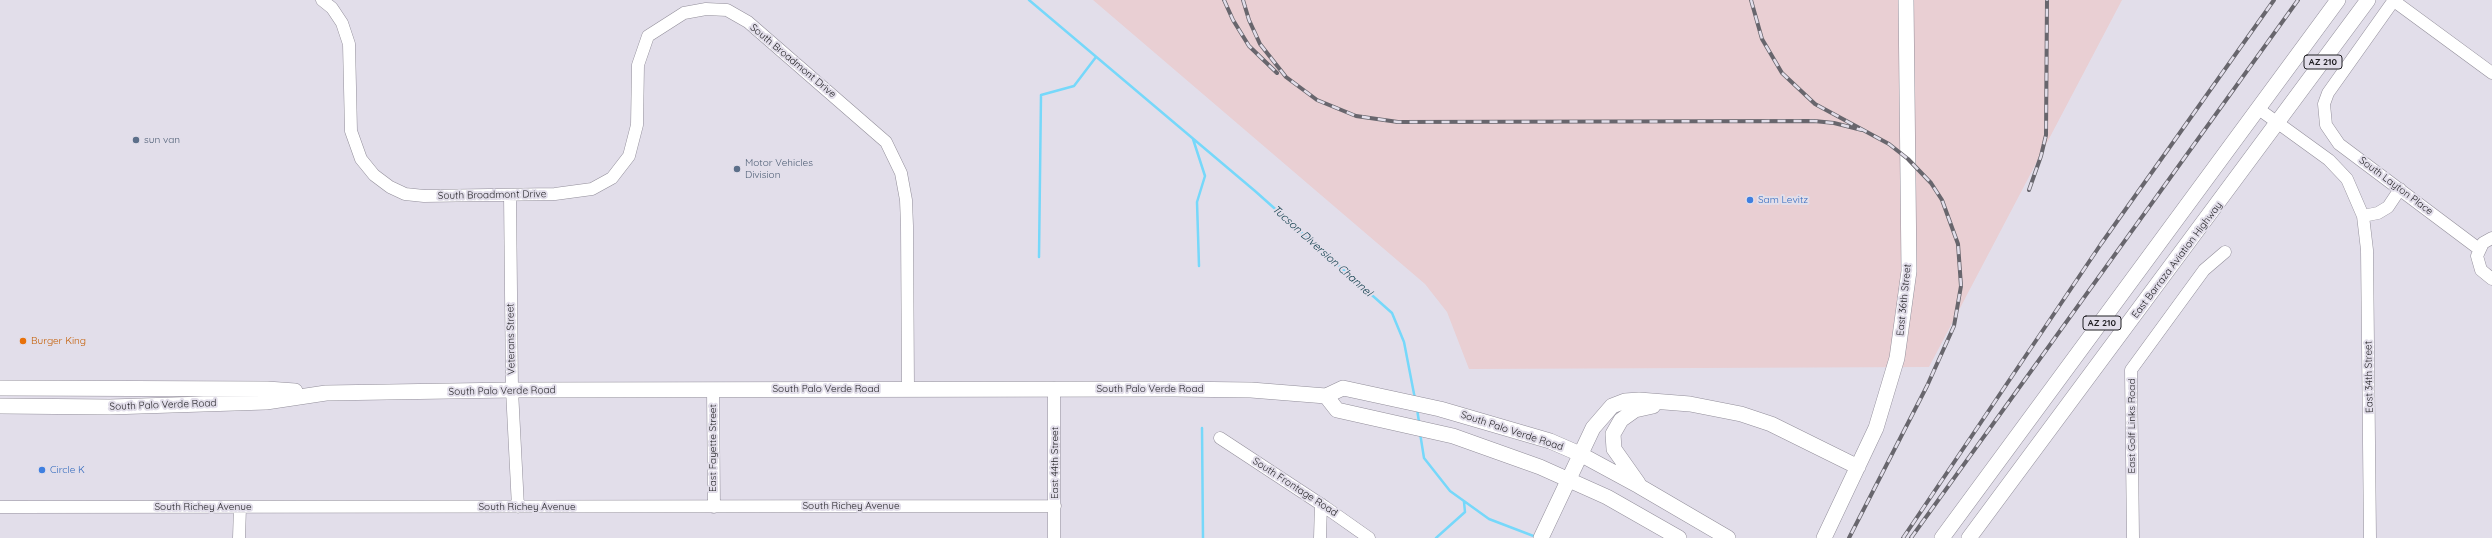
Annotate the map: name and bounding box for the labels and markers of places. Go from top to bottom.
place label: sun van [144,134,180,146]
marker: sun van [131,135,141,145]
place label: Motor Vehicles Division [745,157,813,180]
marker: Motor Vehicles Division [732,164,742,174]
place label: Sam Levitz [1758,194,1808,206]
marker: Sam Levitz [1745,195,1755,205]
place label: Burger King [31,335,86,347]
marker: Burger King [18,336,28,346]
place label: Circle K [50,464,85,476]
marker: Circle K [37,465,47,475]

